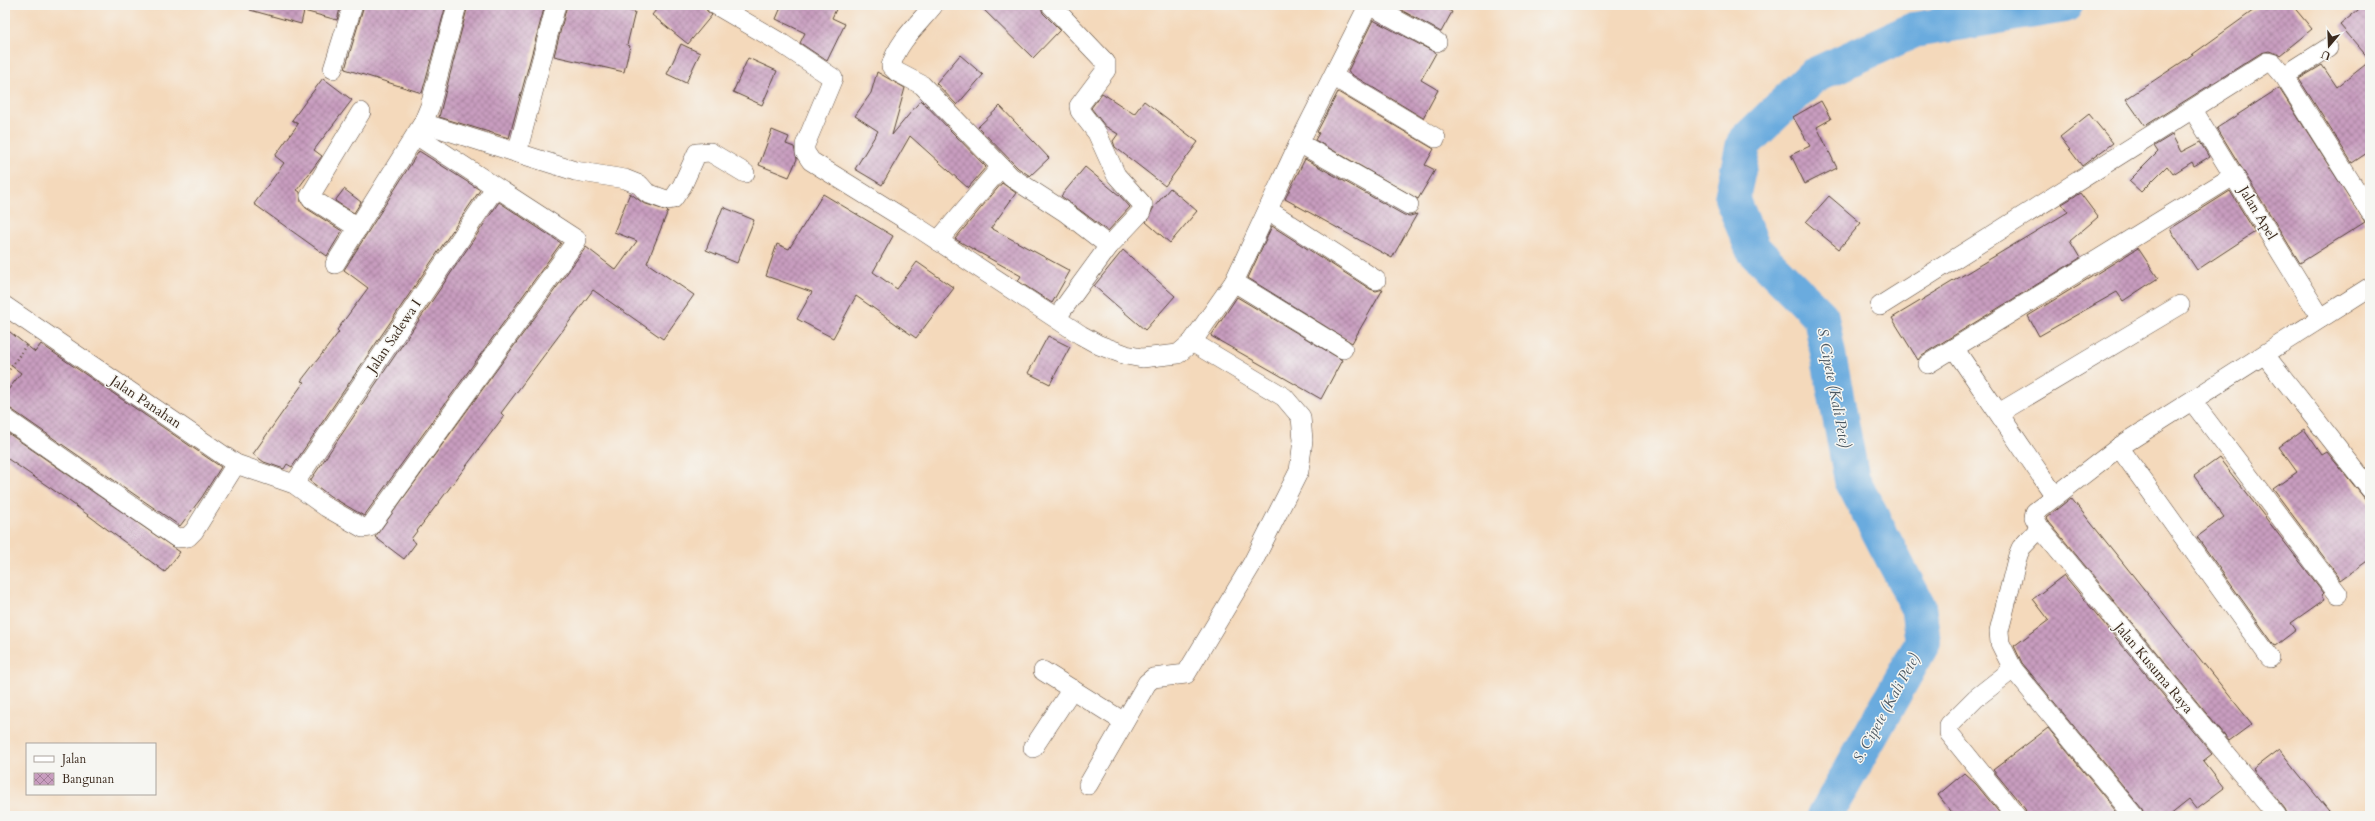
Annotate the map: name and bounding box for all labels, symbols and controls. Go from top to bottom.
north arrow [2309,26,2349,66]
text: U [2319,46,2333,64]
street label: Jalan Apel [2234,181,2282,244]
street label: Jalan Sadewa I [361,295,426,378]
water label: S. Cipete (Kali Pete) [1813,326,1855,450]
street label: Jalan Panahan [105,370,185,433]
street label: Jalan Kusuma Raya [2109,617,2198,718]
water label: S. Cipete (Kali Pete) [1848,650,1924,766]
legend [26,743,156,795]
text: Jalan [60,751,86,767]
text: Bangunan [62,771,114,787]

